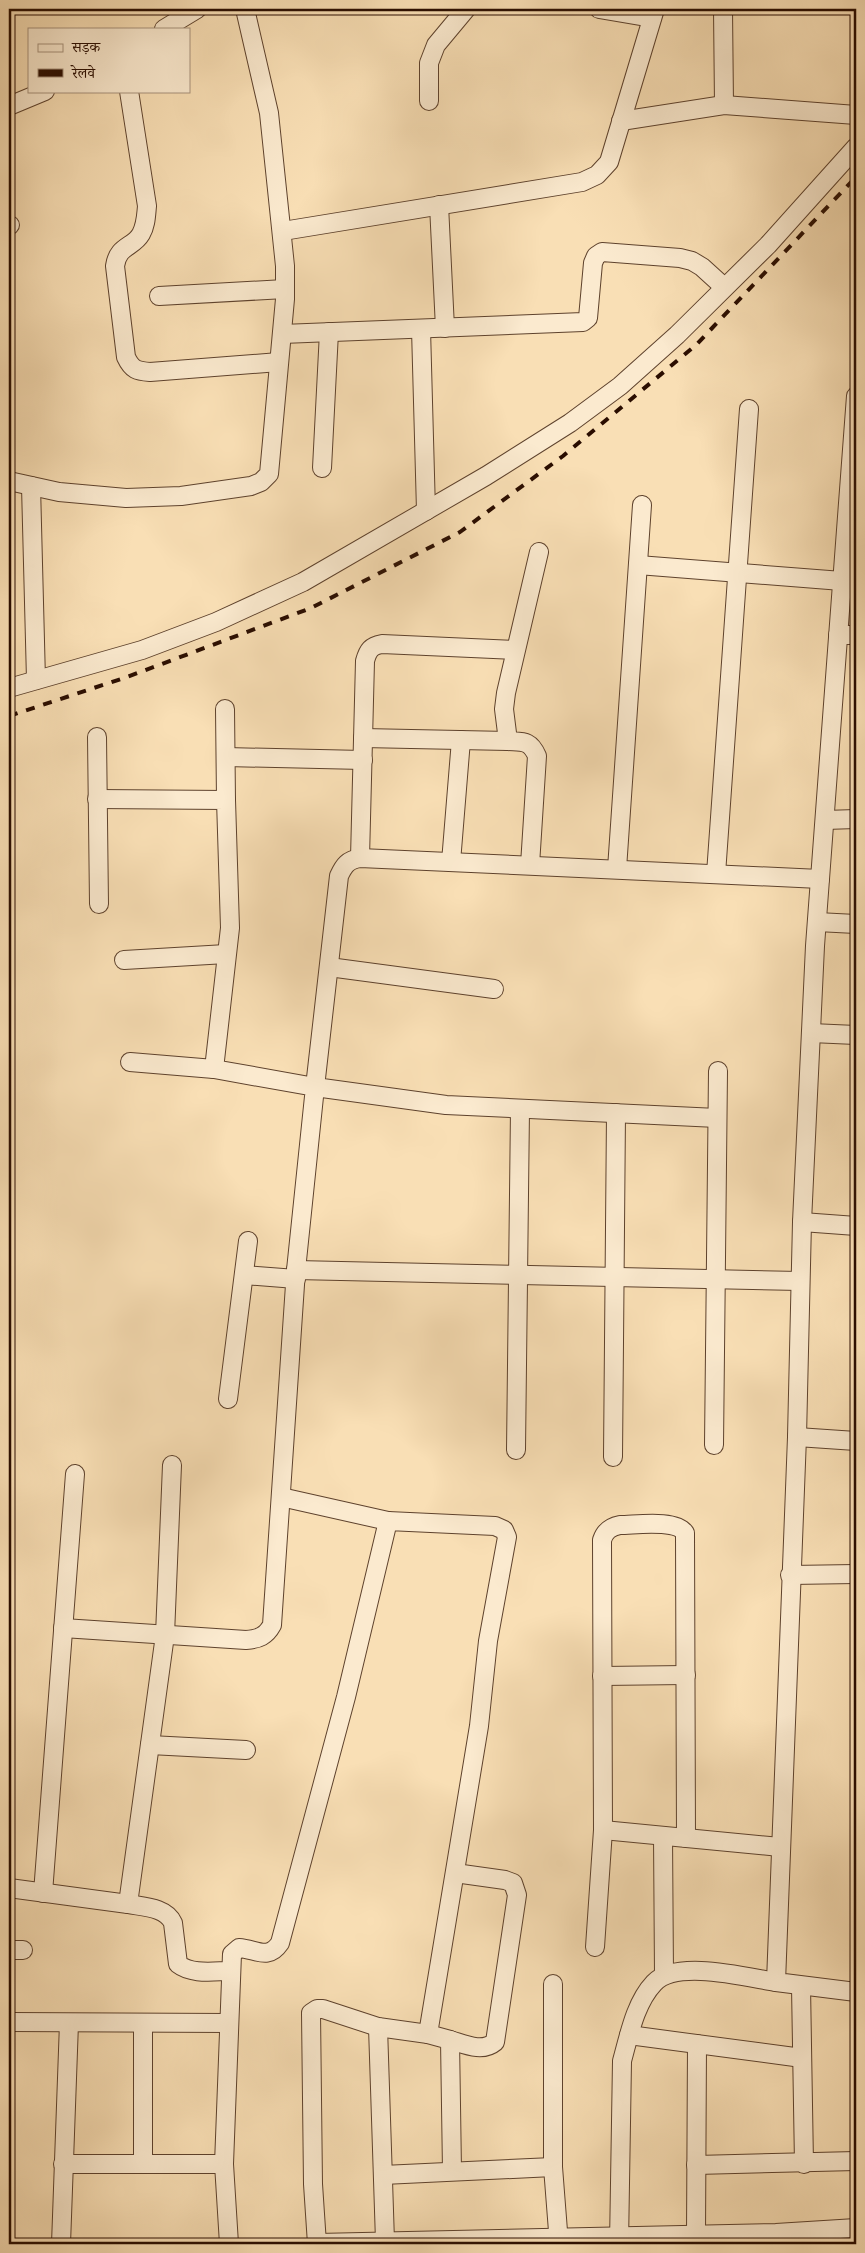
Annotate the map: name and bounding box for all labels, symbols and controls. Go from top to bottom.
legend [28,28,190,92]
text: सड़क [71,38,101,56]
text: रेलवे [70,64,96,82]

